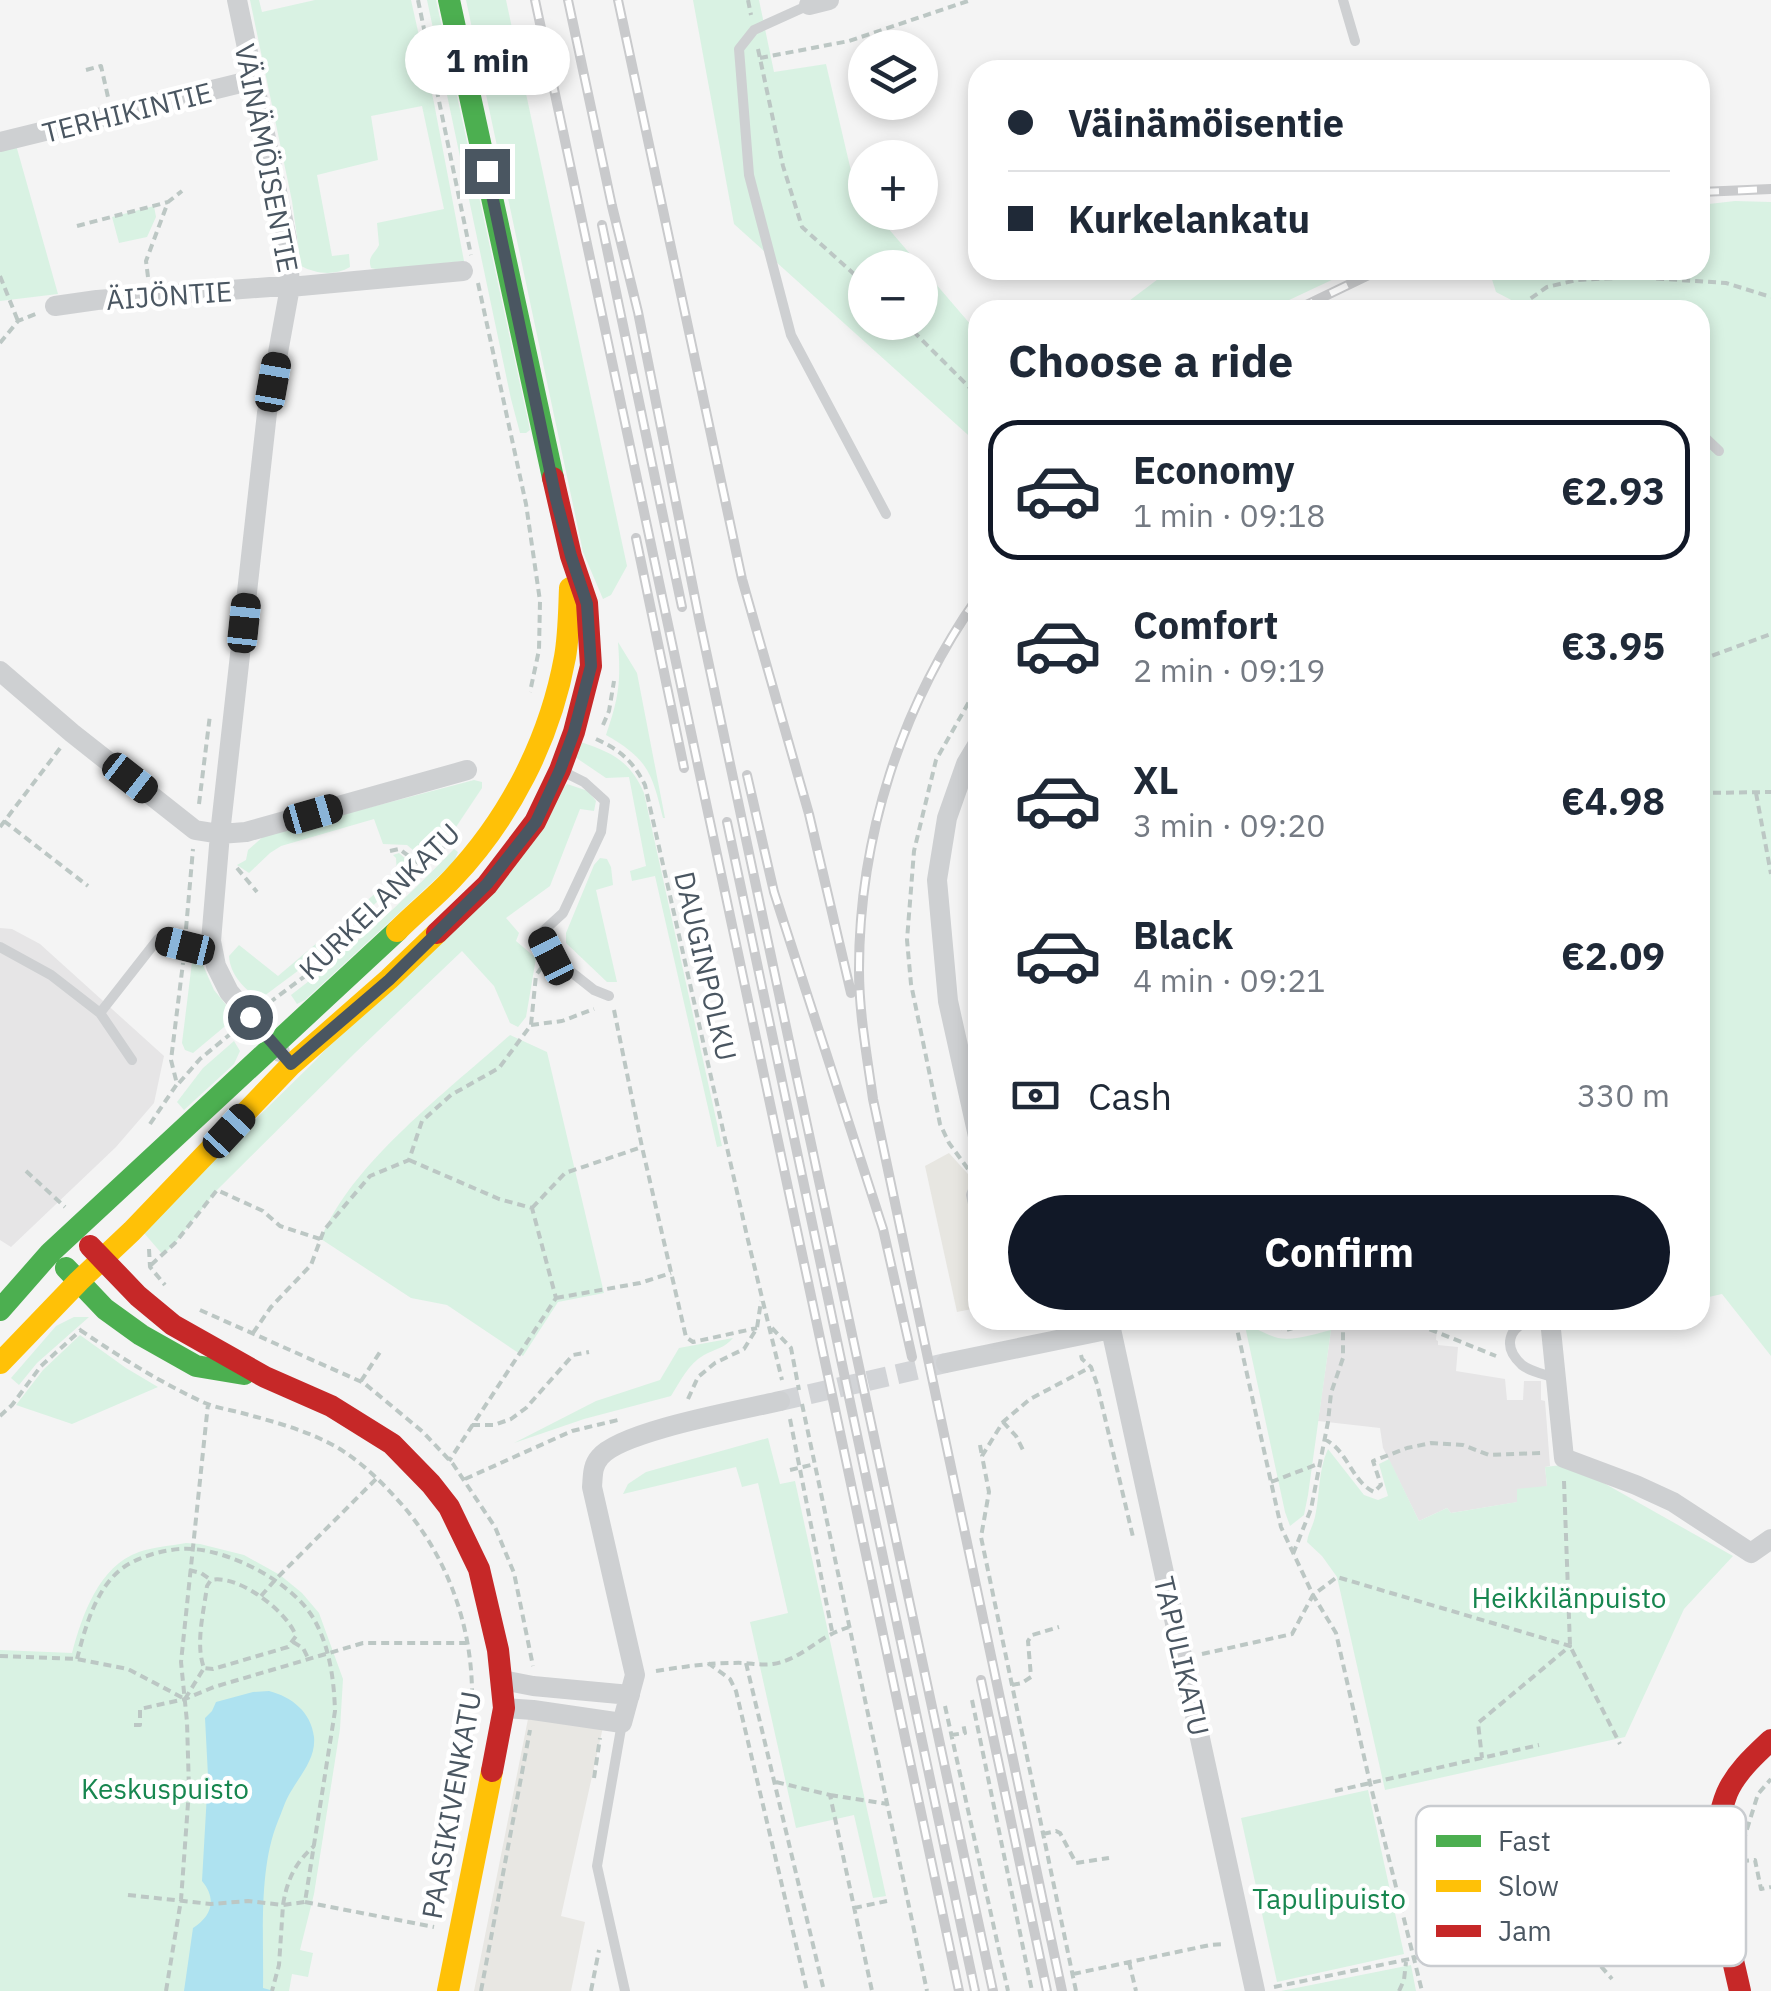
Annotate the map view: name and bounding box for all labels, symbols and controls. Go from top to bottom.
callout: 1 min [404,26,570,96]
map controls [848,30,938,340]
button: layers [848,30,938,120]
text: 1 min [446,39,529,81]
street label: VÄINÄMÖISENTIE [227,40,307,276]
street label: TERHIKINTIE [38,73,216,151]
text: Väinämöisentie [1068,98,1344,147]
button: + [848,140,938,230]
route end [465,149,510,194]
text: Kurkelankatu [1068,194,1310,243]
button: − [848,250,938,340]
street label: ÄIJÖNTIE [105,272,233,318]
text: Choose a ride [1008,331,1293,389]
car [253,350,293,414]
icon: car [1013,445,1103,535]
text: Economy [1133,445,1295,494]
text: €2.93 [1561,466,1665,515]
text: 1 min · 09:18 [1133,494,1326,536]
car [226,592,262,654]
icon: car [1013,600,1103,690]
text: Comfort [1133,600,1278,649]
text: €3.95 [1561,621,1665,670]
text: 2 min · 09:19 [1133,649,1326,691]
car [97,748,163,808]
icon: car [1013,755,1103,845]
text: XL [1133,755,1179,804]
text: €4.98 [1561,776,1665,825]
car [280,791,346,837]
text: 3 min · 09:20 [1133,804,1326,846]
street label: KURKELANKATU [291,815,467,987]
street label: DAUGINPOLKU [666,868,746,1064]
icon: car [1013,910,1103,1000]
text: Black [1133,910,1233,959]
car [524,922,578,990]
car [152,924,218,968]
text: €2.09 [1561,931,1665,980]
text: 4 min · 09:21 [1133,959,1326,1001]
route start [228,995,273,1040]
icon: cash [1008,1068,1063,1123]
text: Cash [1088,1071,1172,1120]
text: 330 m [1577,1074,1670,1116]
car [198,1099,260,1163]
button: Confirm [1008,1195,1670,1310]
street label: TAPULIKATU [1146,1573,1218,1739]
park label: Heikkilänpuisto [1471,1579,1667,1616]
street label: PAASIKIVENKATU [413,1688,489,1922]
park label: Keskuspuisto [81,1770,249,1807]
legend [1416,1806,1746,1966]
text: Fast [1498,1822,1551,1859]
text: Slow [1498,1867,1559,1904]
park label: Tapulipuisto [1252,1880,1406,1917]
text: Jam [1498,1912,1552,1949]

